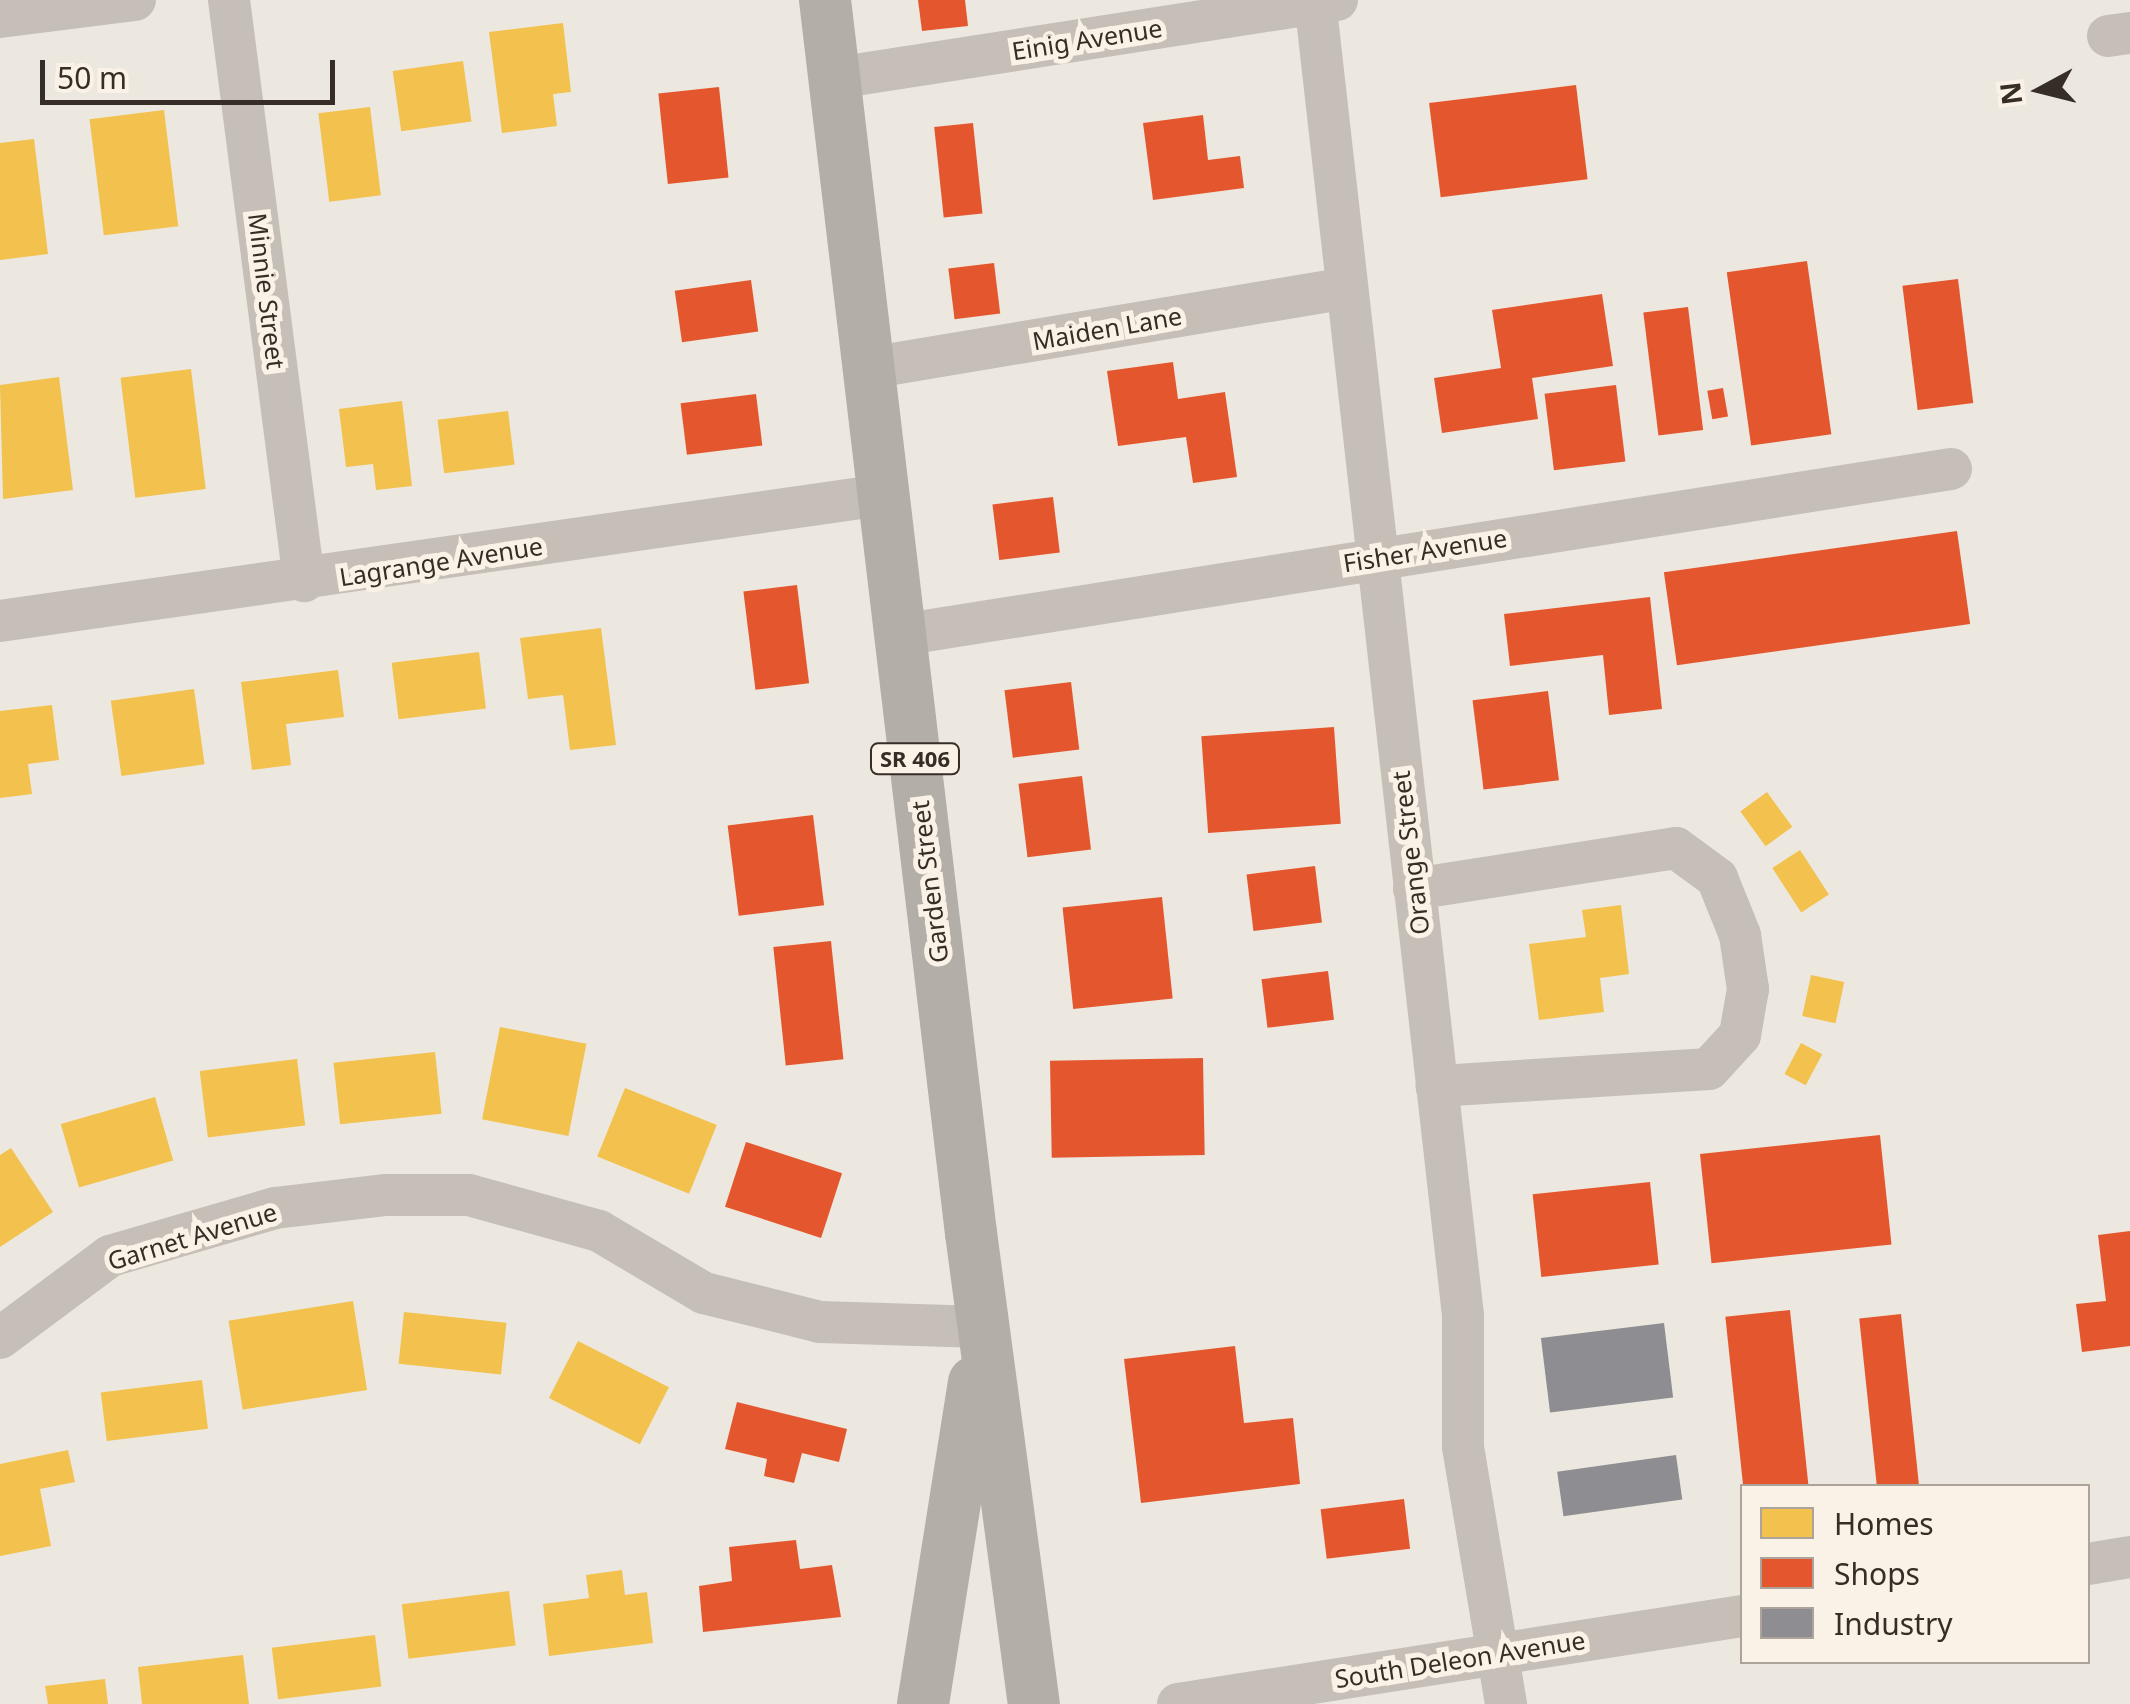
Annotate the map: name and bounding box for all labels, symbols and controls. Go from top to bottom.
street label: Einig Avenue [1010,12,1164,66]
scale bar [45,40,340,102]
north arrow [1990,40,2090,140]
text: 50 m [57,57,127,98]
text: N [1990,80,2030,107]
street label: Minnie Street [243,211,291,371]
street label: Maiden Lane [1030,300,1184,356]
street label: Fisher Avenue [1341,522,1509,578]
street label: Lagrange Avenue [337,530,545,592]
road number: SR 406 [868,742,962,776]
street label: Orange Street [1385,769,1435,937]
street label: Garden Street [904,799,954,965]
street label: Garnet Avenue [104,1196,280,1276]
legend [1740,1484,2090,1664]
text: Homes [1834,1503,1934,1544]
text: Shops [1834,1553,1920,1594]
text: Industry [1834,1603,1953,1644]
street label: South Deleon Avenue [1333,1624,1587,1694]

